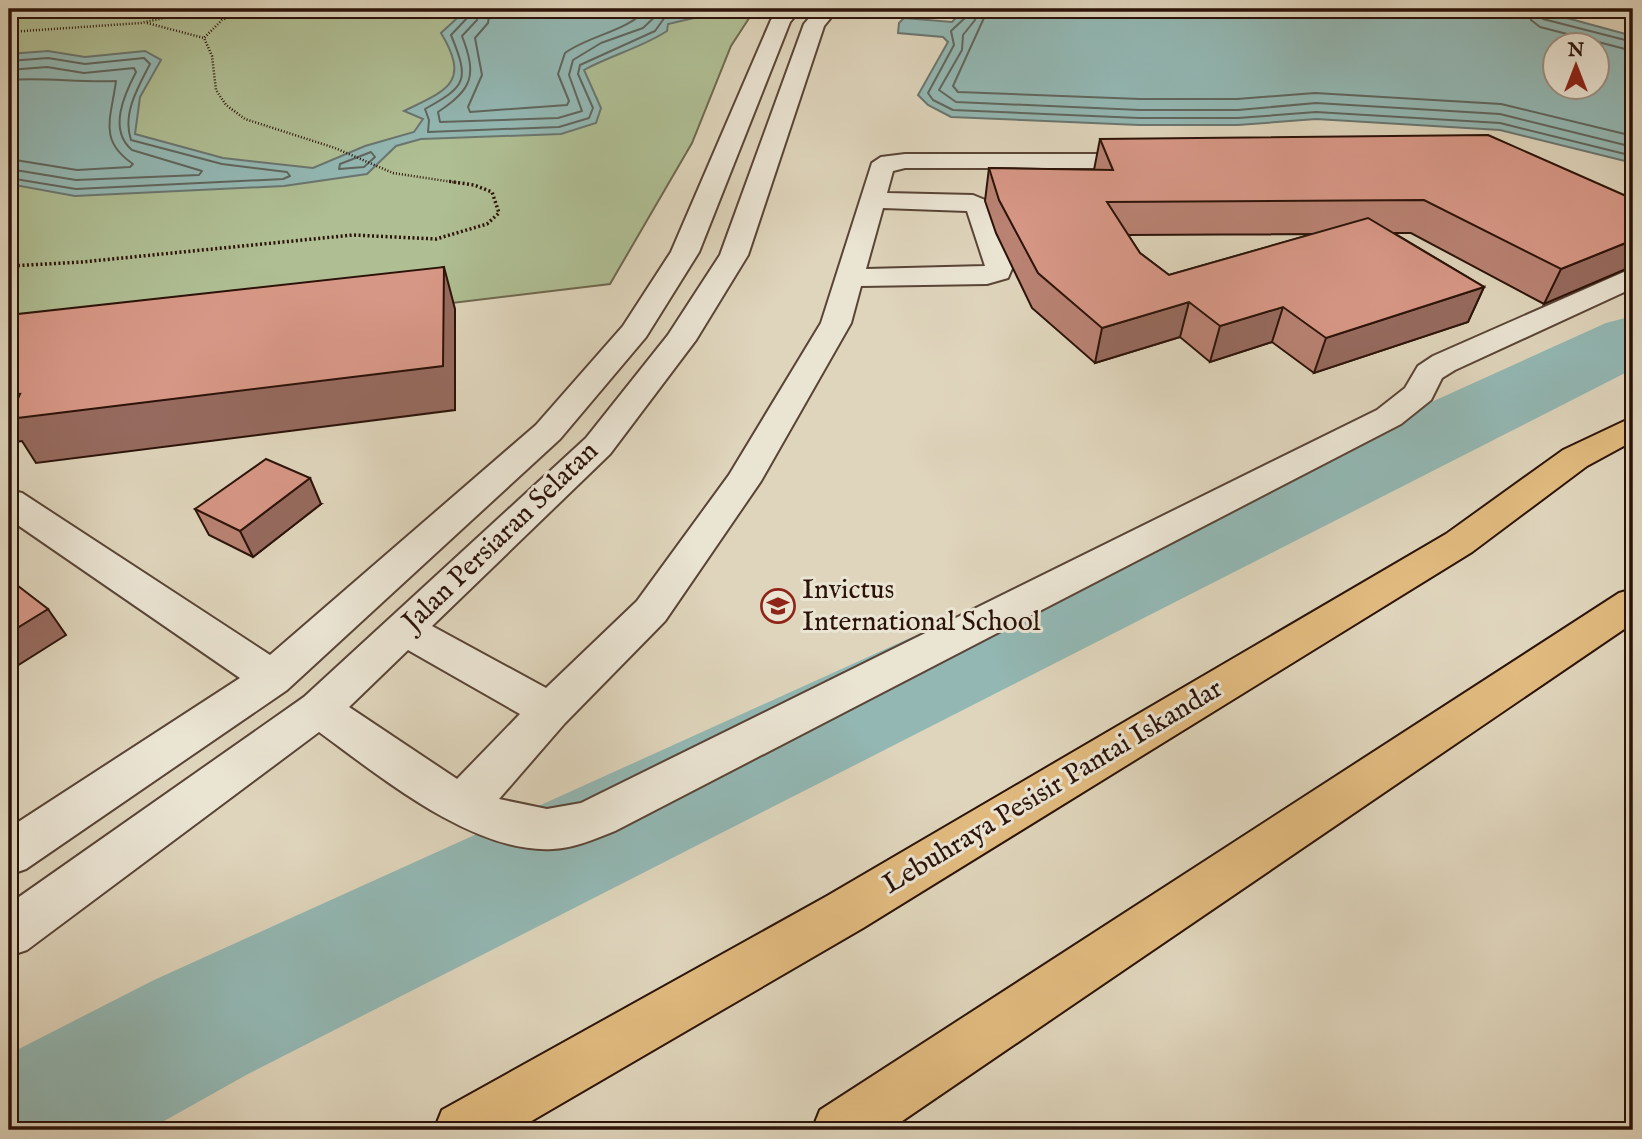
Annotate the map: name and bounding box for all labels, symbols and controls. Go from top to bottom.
north arrow [1540,32,1610,102]
text: N [1567,39,1585,63]
street label: Jalan Persiaran Selatan [394,434,606,642]
place label: Invictus International School [802,573,1041,640]
school or university icon: Invictus International School [759,587,797,625]
street label: Lebuhraya Pesisir Pantai Iskandar [877,671,1229,903]

